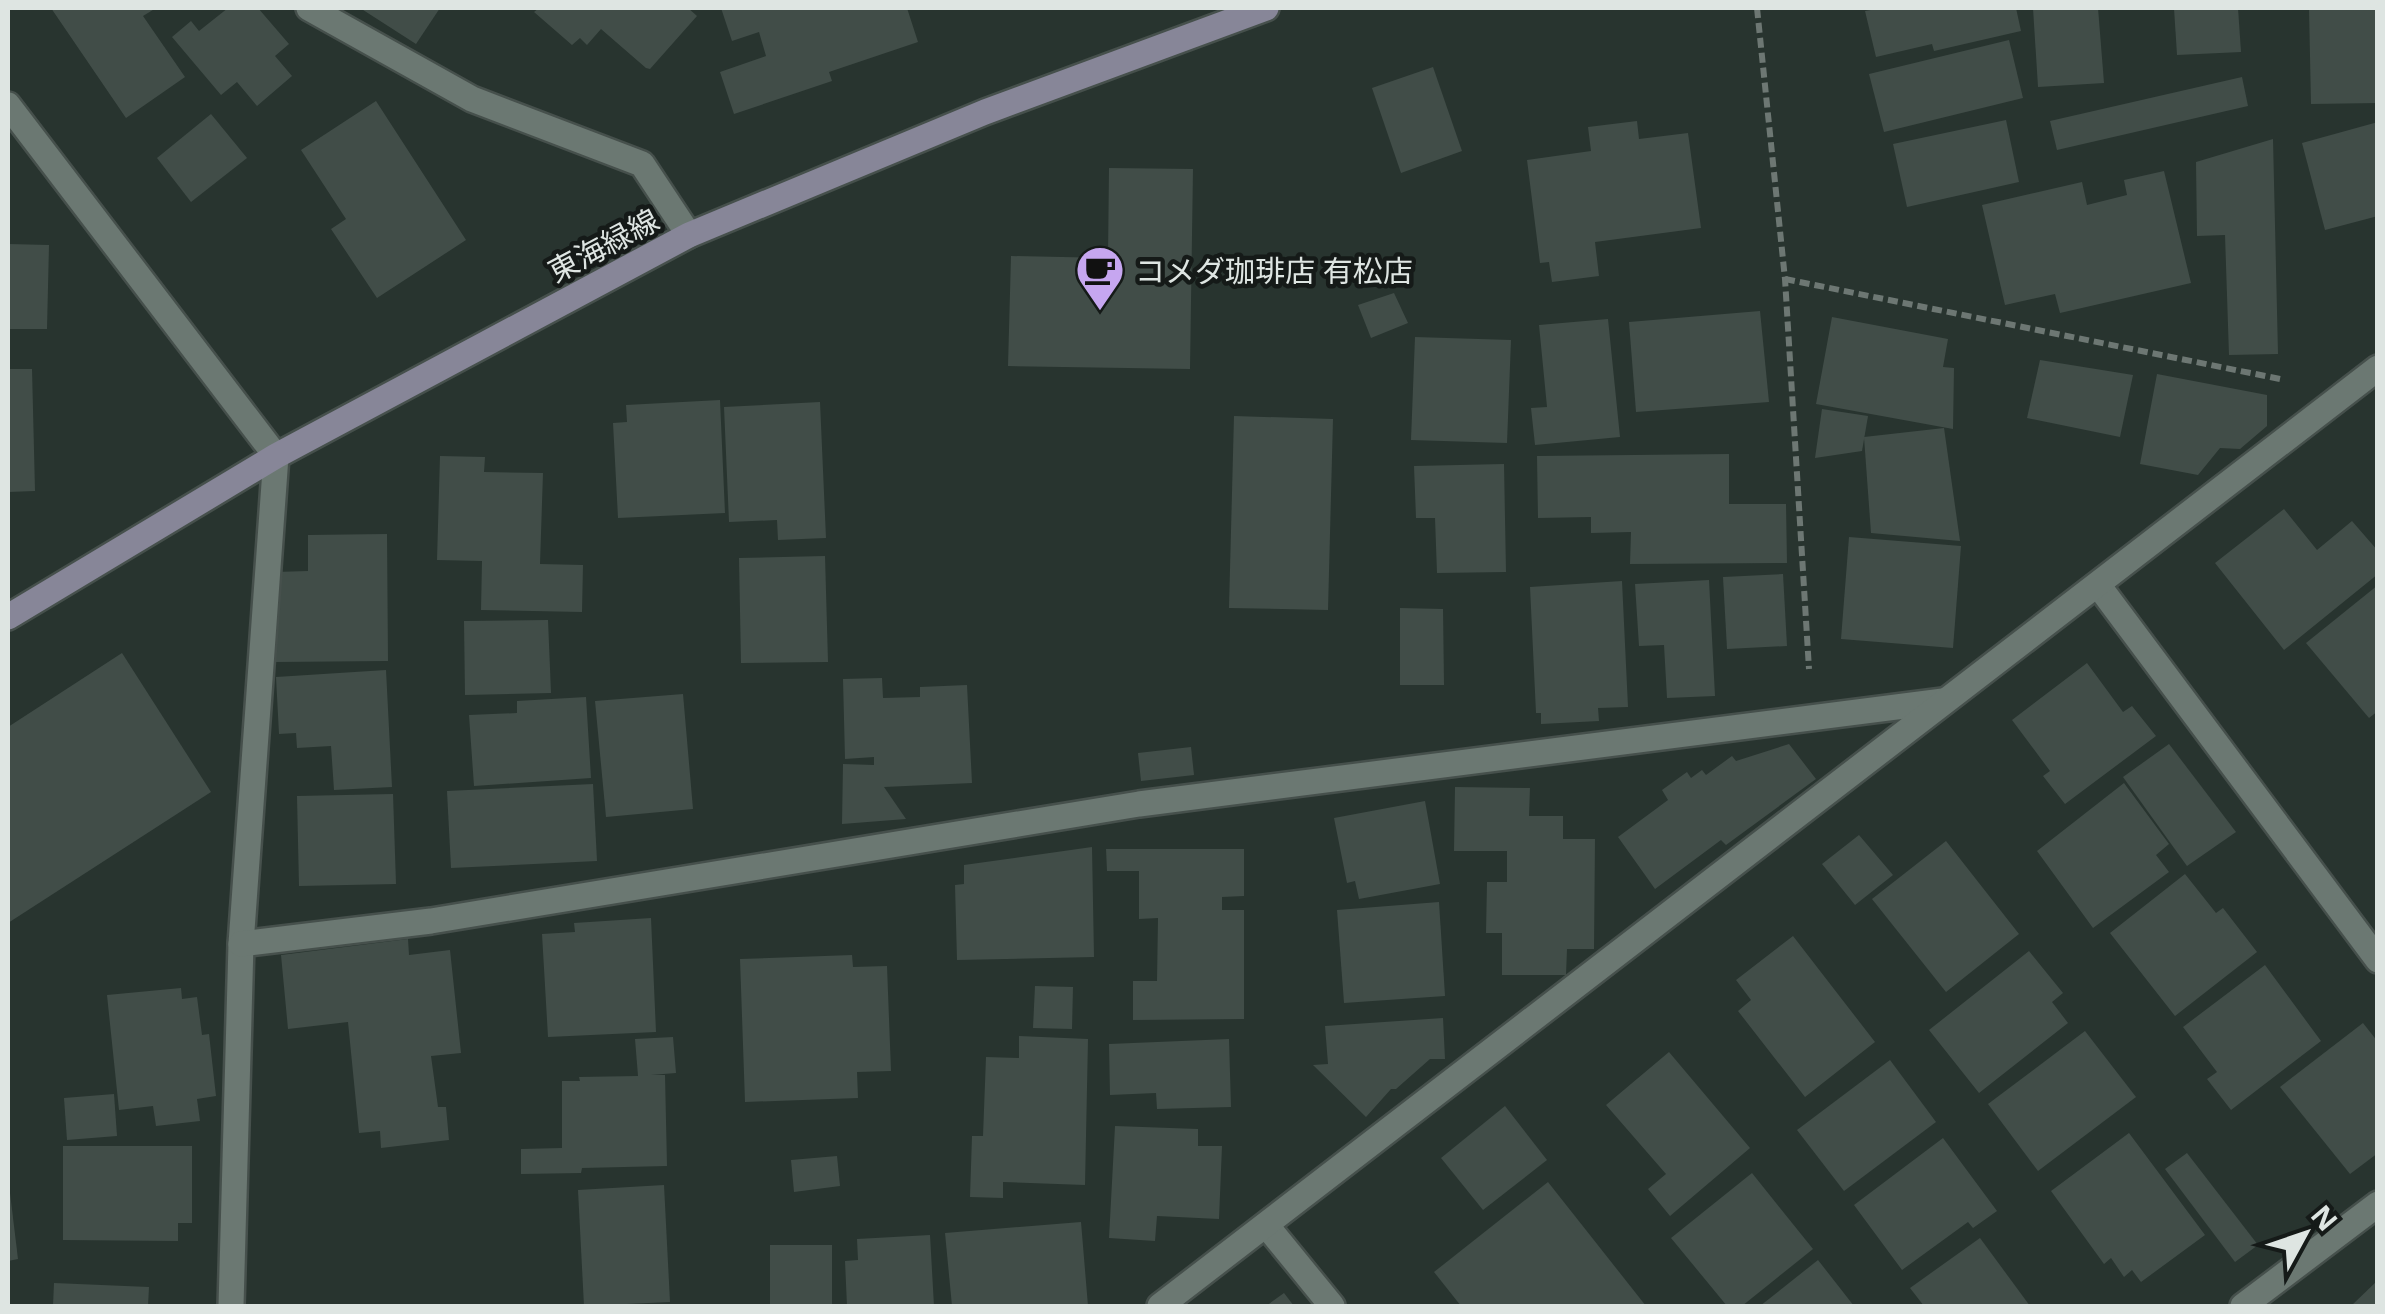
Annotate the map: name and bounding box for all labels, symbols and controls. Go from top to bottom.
street label: 東海緑線 [540,199,666,291]
cafe icon: コメダ珈琲店 有松店 [1074,244,1126,312]
place label: コメダ珈琲店 有松店 [1135,250,1413,291]
north arrow [2255,1184,2355,1284]
text: N [2303,1196,2347,1238]

